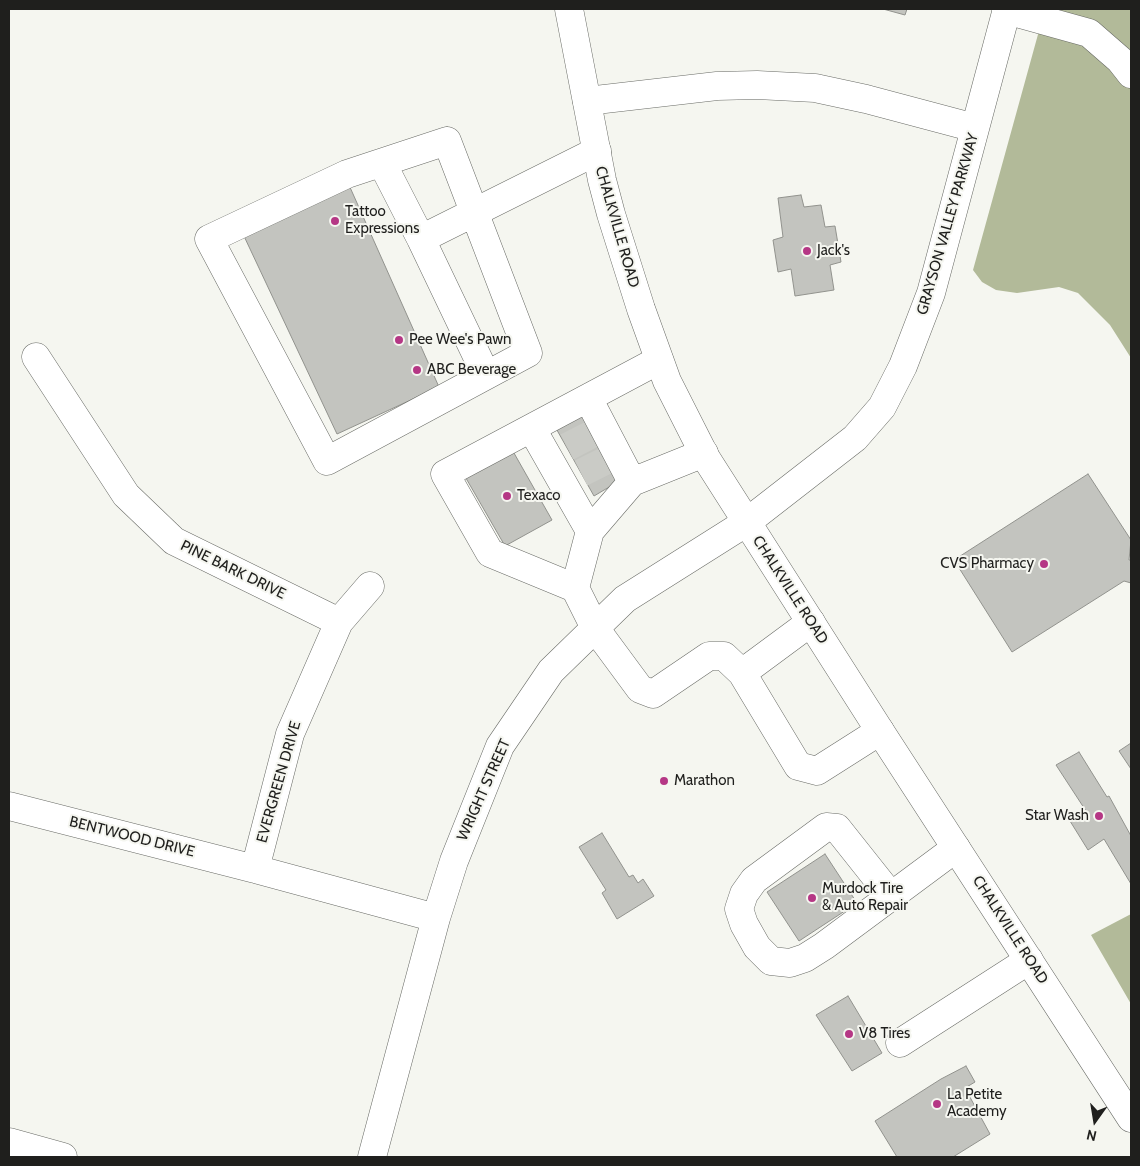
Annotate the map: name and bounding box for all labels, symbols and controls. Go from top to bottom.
street label: GRAYSON VALLEY PARKWAY [913,131,983,317]
street label: CHALKVILLE ROAD [591,164,643,290]
place label: Tattoo Expressions [345,203,419,238]
marker: Tattoo Expressions [329,215,341,227]
place label: Jack's [817,242,850,260]
marker: Jack's [801,245,813,257]
place label: Pee Wee's Pawn [409,331,511,349]
marker: Pee Wee's Pawn [393,334,405,346]
place label: ABC Beverage [427,361,516,379]
marker: ABC Beverage [411,364,423,376]
place label: Texaco [517,487,561,505]
marker: Texaco [501,490,513,502]
street label: CHALKVILLE ROAD [748,533,832,647]
street label: PINE BARK DRIVE [177,537,289,603]
place label: CVS Pharmacy [940,555,1034,573]
marker: CVS Pharmacy [1038,558,1050,570]
street label: EVERGREEN DRIVE [253,719,305,845]
street label: WRIGHT STREET [454,736,514,844]
place label: Marathon [674,772,735,790]
marker: Marathon [658,775,670,787]
place label: Star Wash [1025,807,1089,825]
marker: Star Wash [1093,810,1105,822]
street label: BENTWOOD DRIVE [67,813,197,861]
street label: CHALKVILLE ROAD [968,873,1052,987]
place label: Murdock Tire & Auto Repair [822,880,908,915]
marker: Murdock Tire & Auto Repair [806,892,818,904]
place label: V8 Tires [859,1025,910,1043]
marker: V8 Tires [843,1028,855,1040]
place label: La Petite Academy [947,1086,1007,1121]
north arrow [1070,1096,1120,1146]
marker: La Petite Academy [931,1098,943,1110]
text: N [1085,1126,1098,1145]

